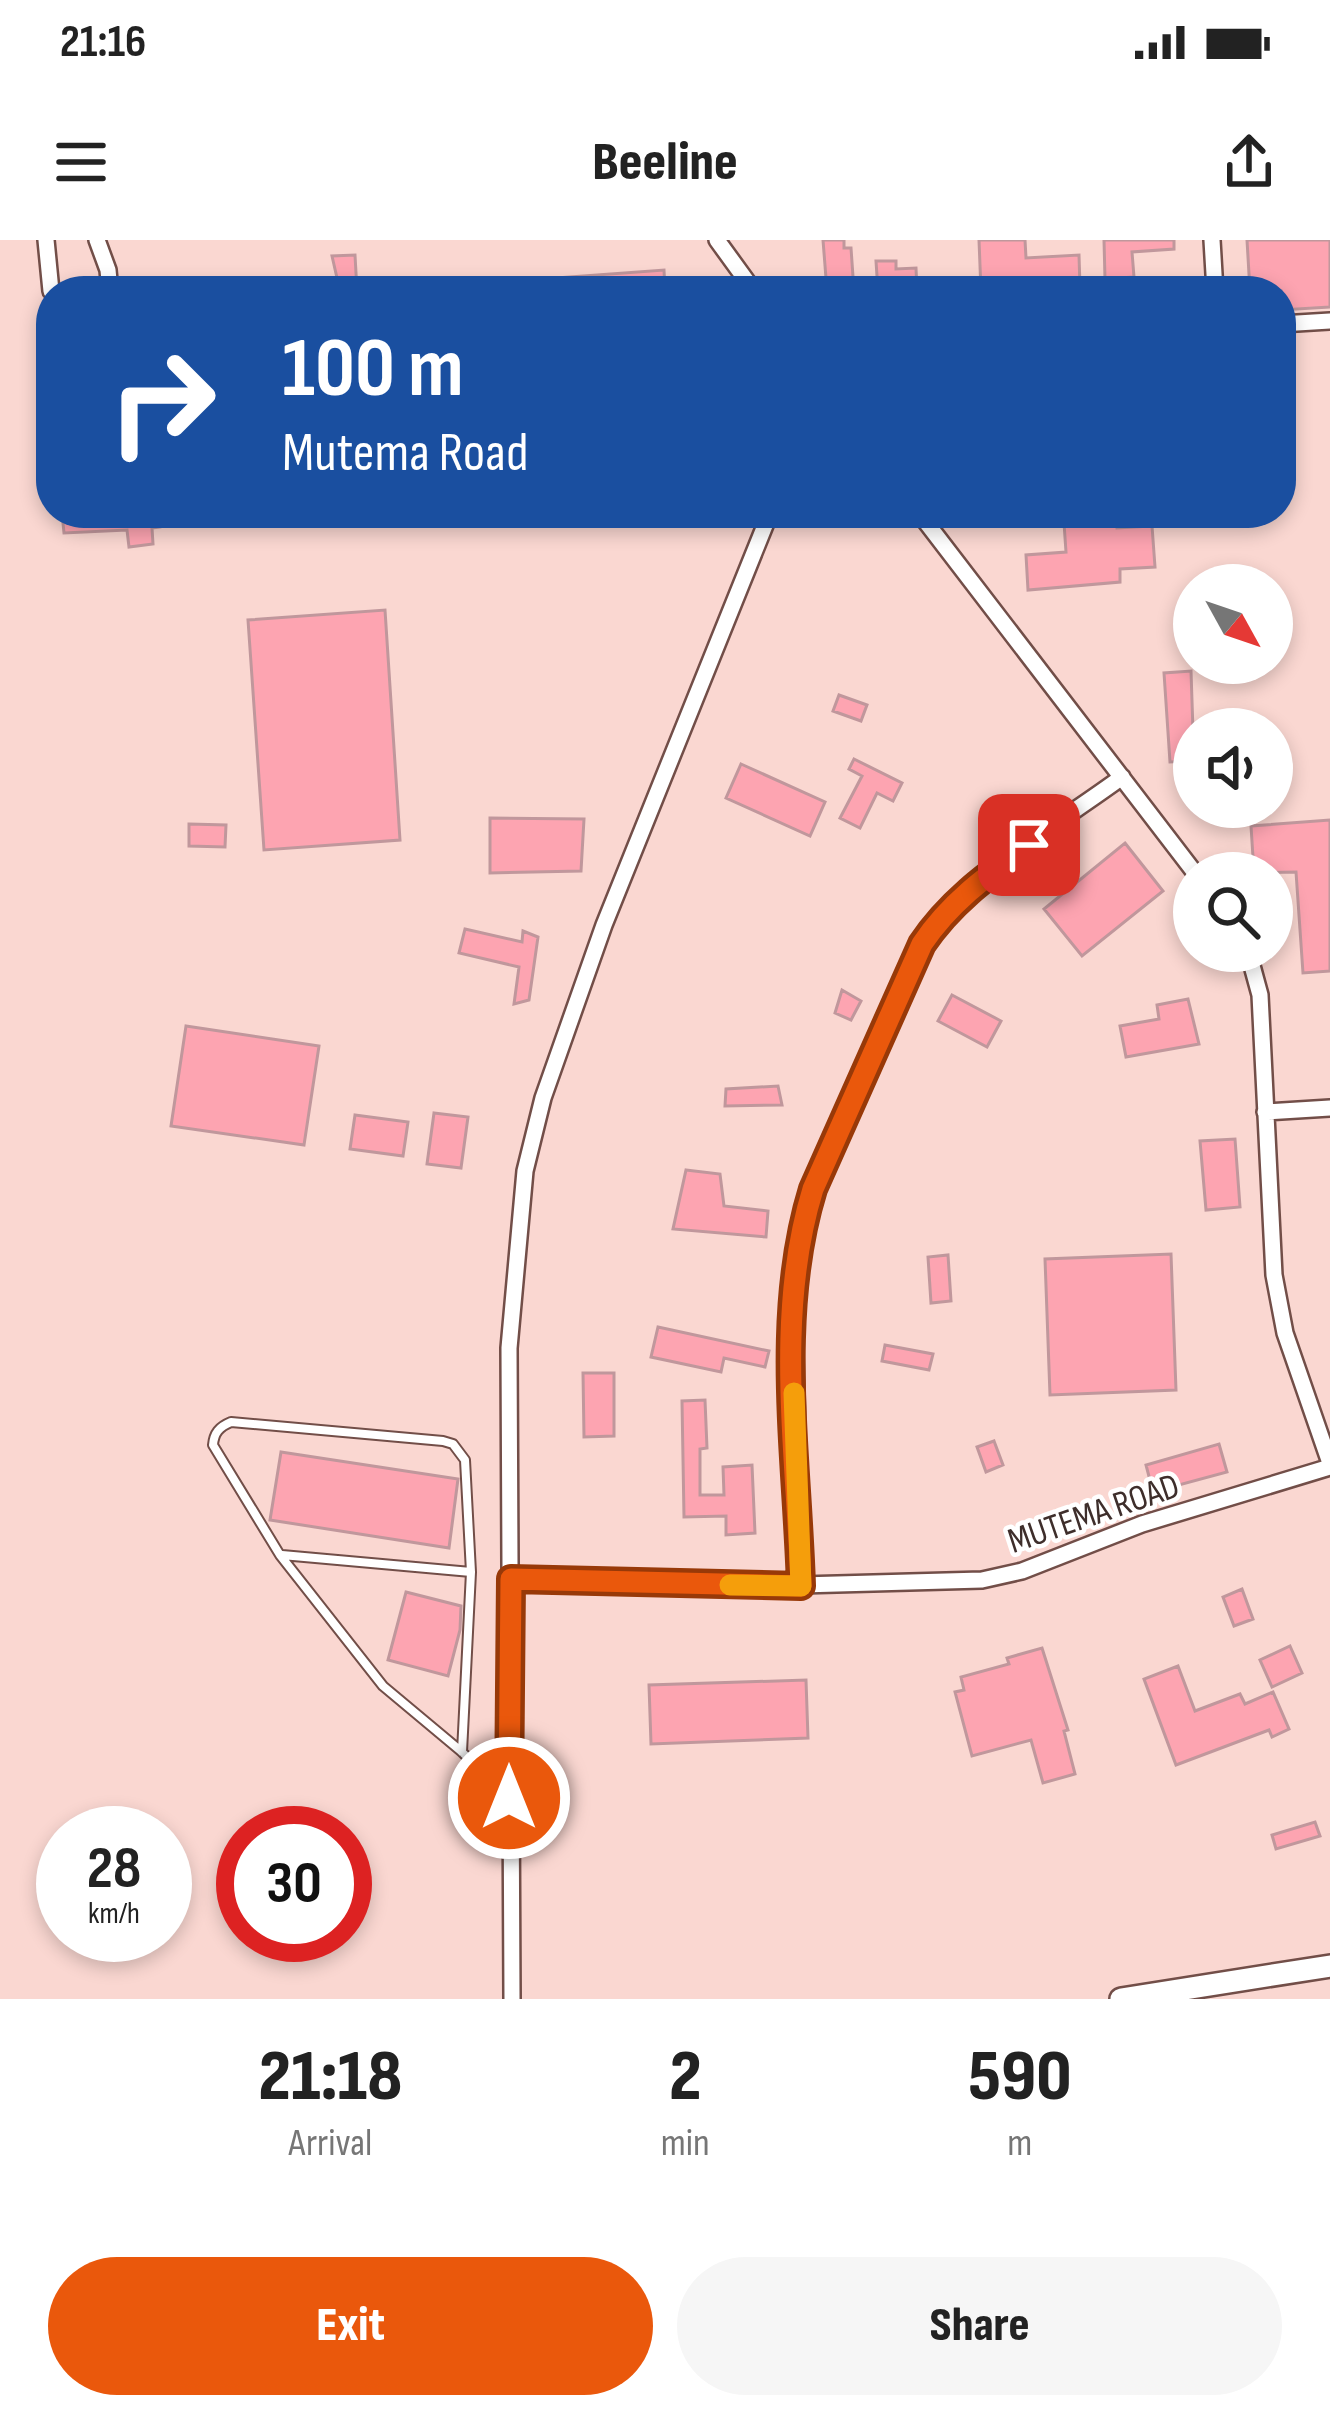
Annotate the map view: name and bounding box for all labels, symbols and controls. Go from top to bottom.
text: 21:16 [60,15,146,70]
icon: menu [48,129,114,195]
icon: share [1216,129,1282,195]
text: Beeline [592,130,738,195]
text: 100 m [282,319,464,420]
icon: right [84,324,240,480]
text: Mutema Road [282,421,528,486]
north arrow [1173,564,1293,684]
map controls [1173,564,1293,972]
button: sound [1173,708,1293,828]
pin [978,794,1080,896]
icon: arrive [996,812,1062,878]
button: search [1173,852,1293,972]
street label: MUTEMA ROAD [1003,1465,1185,1564]
position arrow [446,1735,572,1861]
speed limit sign: 30 [216,1806,372,1962]
text: 28 [87,1833,141,1905]
text: km/h [88,1896,140,1932]
text: 21:18 [259,2034,402,2121]
text: 2 [669,2034,701,2121]
text: 590 [968,2034,1071,2121]
text: Arrival [288,2120,372,2167]
text: min [661,2120,710,2167]
text: m [1007,2120,1032,2167]
button: Exit [48,2257,653,2395]
button: Share [677,2257,1282,2395]

